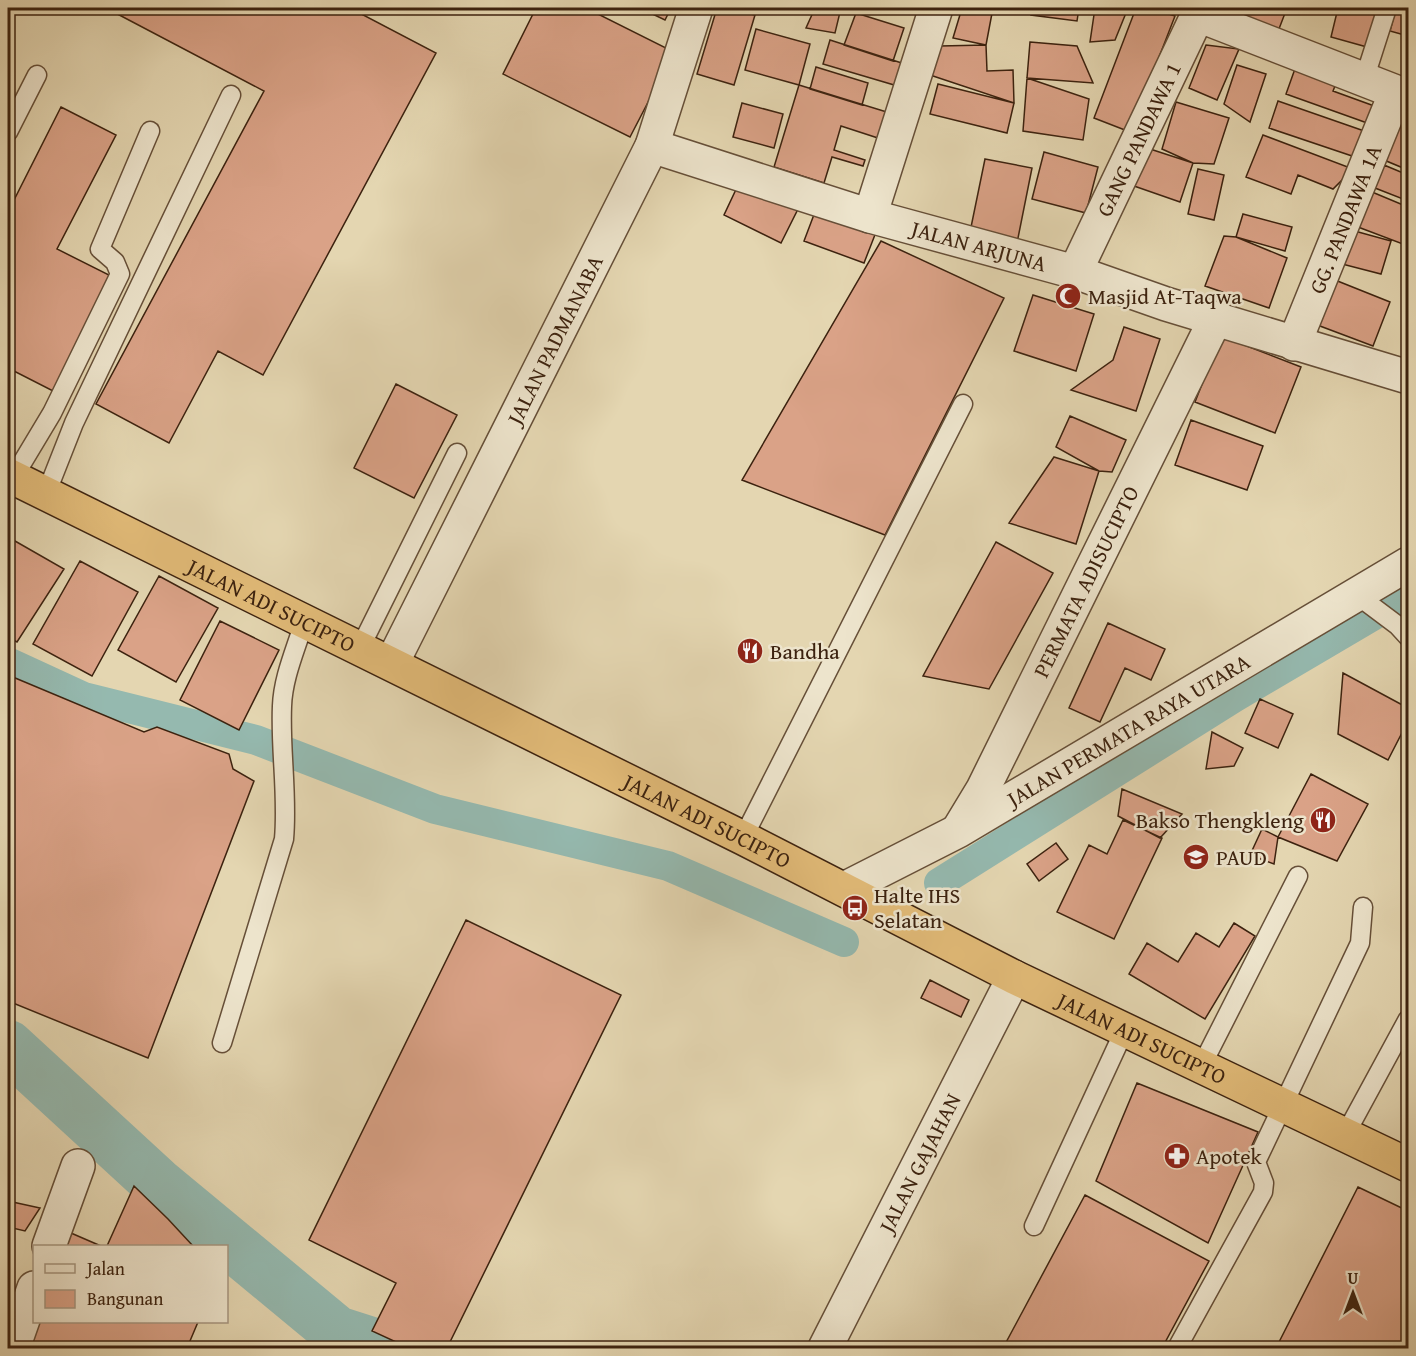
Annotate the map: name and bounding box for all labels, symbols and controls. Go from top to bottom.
street label: GANG PANDAWA 1 [1088,57,1189,222]
street label: GG. PANDAWA 1A [1301,139,1390,298]
street label: JALAN ARJUNA [905,211,1051,280]
street label: JALAN PADMANABA [497,249,611,432]
place label: Masjid At-Taqwa [1088,280,1242,312]
mosque icon: Masjid At-Taqwa [1053,281,1083,311]
street label: PERMATA ADISUCIPTO [1025,480,1147,683]
street label: JALAN ADI SUCIPTO [180,549,361,660]
place label: Bandha [770,635,840,667]
restaurant icon: Bandha [735,636,765,666]
street label: JALAN PERMATA RAYA UTARA [998,645,1256,816]
street label: JALAN ADI SUCIPTO [615,764,797,876]
place label: Bakso Thengkleng [1136,804,1304,836]
restaurant icon: Bakso Thengkleng [1308,805,1338,835]
place label: PAUD [1216,841,1267,873]
school or university icon: PAUD [1181,842,1211,872]
place label: Halte IHS Selatan [874,879,960,936]
bus stop icon: Halte IHS Selatan [840,893,870,923]
street label: JALAN ADI SUCIPTO [1049,983,1232,1092]
street label: JALAN GAJAHAN [869,1087,968,1241]
place label: Apotek [1196,1140,1263,1172]
pharmacy icon: Apotek [1162,1141,1192,1171]
legend [33,1245,228,1323]
text: Jalan [85,1255,125,1282]
north arrow [1323,1263,1383,1323]
text: U [1348,1266,1359,1290]
text: Bangunan [87,1285,163,1312]

